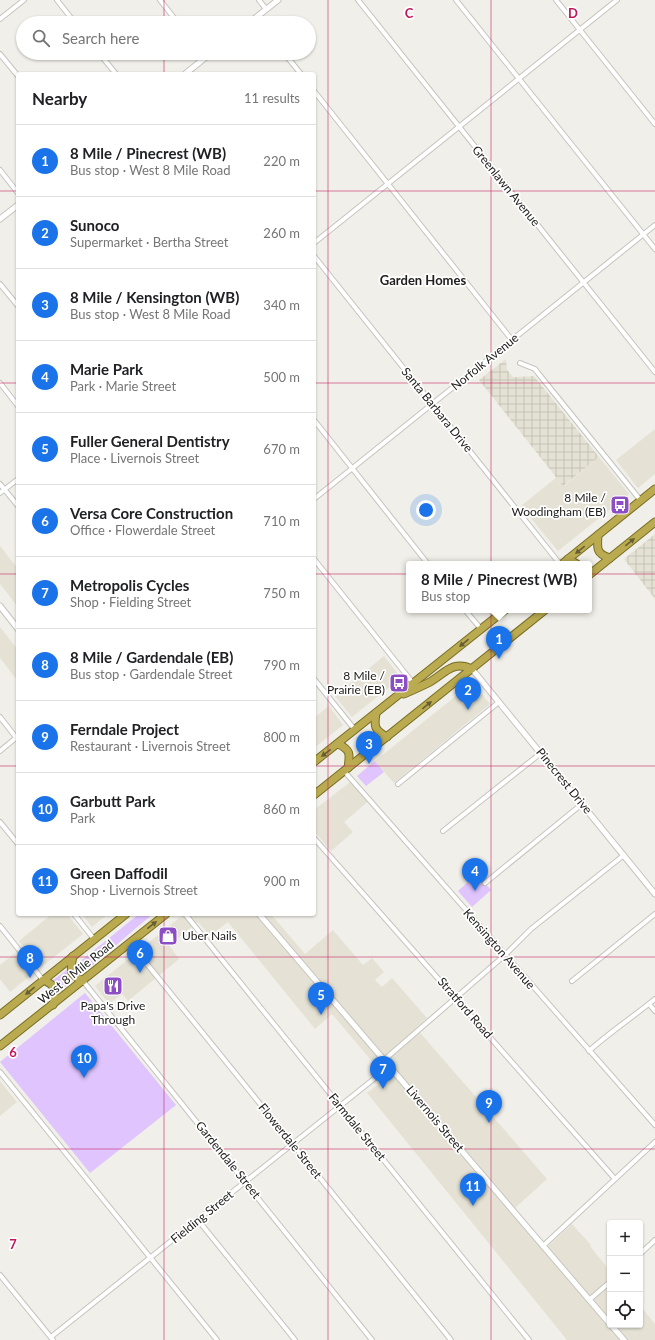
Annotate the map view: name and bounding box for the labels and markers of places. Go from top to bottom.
place label: 8 Mile / Woodingham (EB) [511,490,607,519]
bus stop icon: 8 Mile / Woodingham (EB) [609,494,631,516]
pin: 1 [486,626,512,659]
place label: 8 Mile / Prairie (EB) [327,668,386,697]
bus stop icon: 8 Mile / Prairie (EB) [388,672,410,694]
pin: 2 [455,677,481,710]
pin: 3 [356,731,382,764]
pin: 4 [462,858,488,891]
shop icon: Uber Nails [157,925,179,947]
place label: Uber Nails [182,928,237,943]
pin: 6 [127,940,153,973]
pin: 8 [17,945,43,978]
restaurant icon: Papa's Drive Through [102,975,124,997]
pin: 5 [308,982,334,1015]
place label: Papa's Drive Through [81,998,145,1027]
pin: 10 [71,1045,97,1078]
pin: 7 [370,1056,396,1089]
pin: 9 [476,1090,502,1123]
pin: 11 [460,1173,486,1206]

